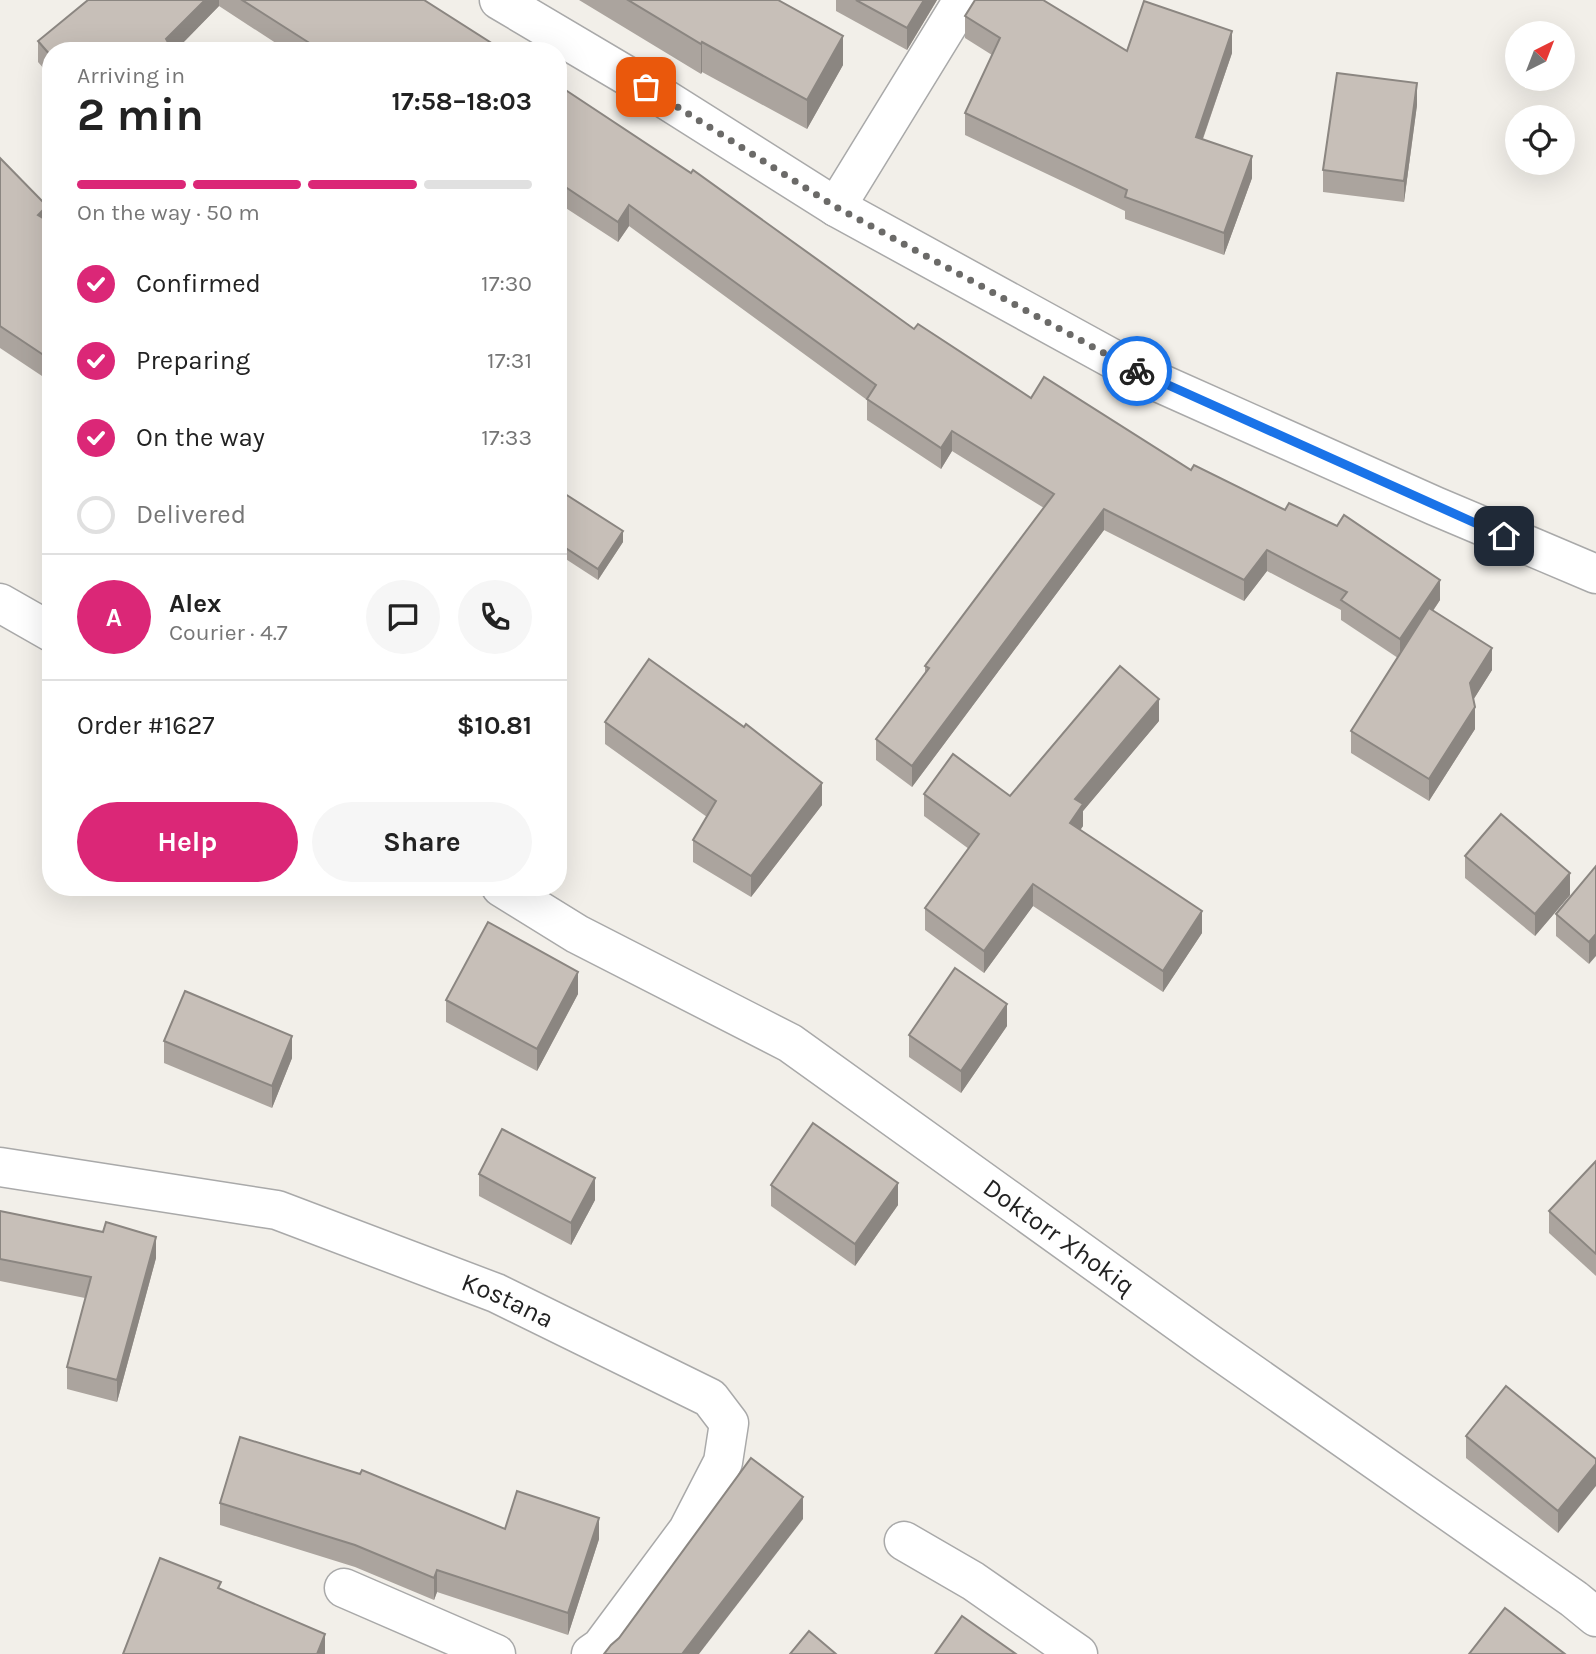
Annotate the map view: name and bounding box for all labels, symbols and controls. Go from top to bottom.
north arrow [1505,21,1575,91]
map controls [1505,21,1575,175]
pin [616,57,676,117]
text: Arriving in [77,62,185,89]
icon: bag [627,68,665,106]
text: 17:58–18:03 [391,86,532,117]
text: 2 min [77,88,204,142]
button: locate [1505,105,1575,175]
text: On the way · 50 m [77,199,260,226]
icon: check [77,265,115,303]
text: Confirmed [136,268,261,299]
text: 17:30 [481,270,532,297]
courier [1102,336,1172,406]
icon: check [77,342,115,380]
text: Preparing [136,345,250,376]
text: 17:31 [487,347,532,374]
icon: bike [1118,352,1156,390]
icon: check [77,419,115,457]
text: On the way [136,422,265,453]
text: 17:33 [481,424,532,451]
text: Delivered [136,499,246,530]
pin [1474,506,1534,566]
icon: home [1485,517,1523,555]
button: chat [366,580,440,654]
button: phone [458,580,532,654]
text: Alex [169,588,221,619]
text: A [106,602,122,633]
text: Courier · 4.7 [169,619,288,646]
text: Order #1627 [77,710,215,741]
text: $10.81 [457,710,532,741]
button: Help [77,802,298,882]
button: Share [312,802,532,882]
street label: Doktorr Xhokiq [977,1172,1141,1301]
street label: Kostana [457,1266,559,1335]

